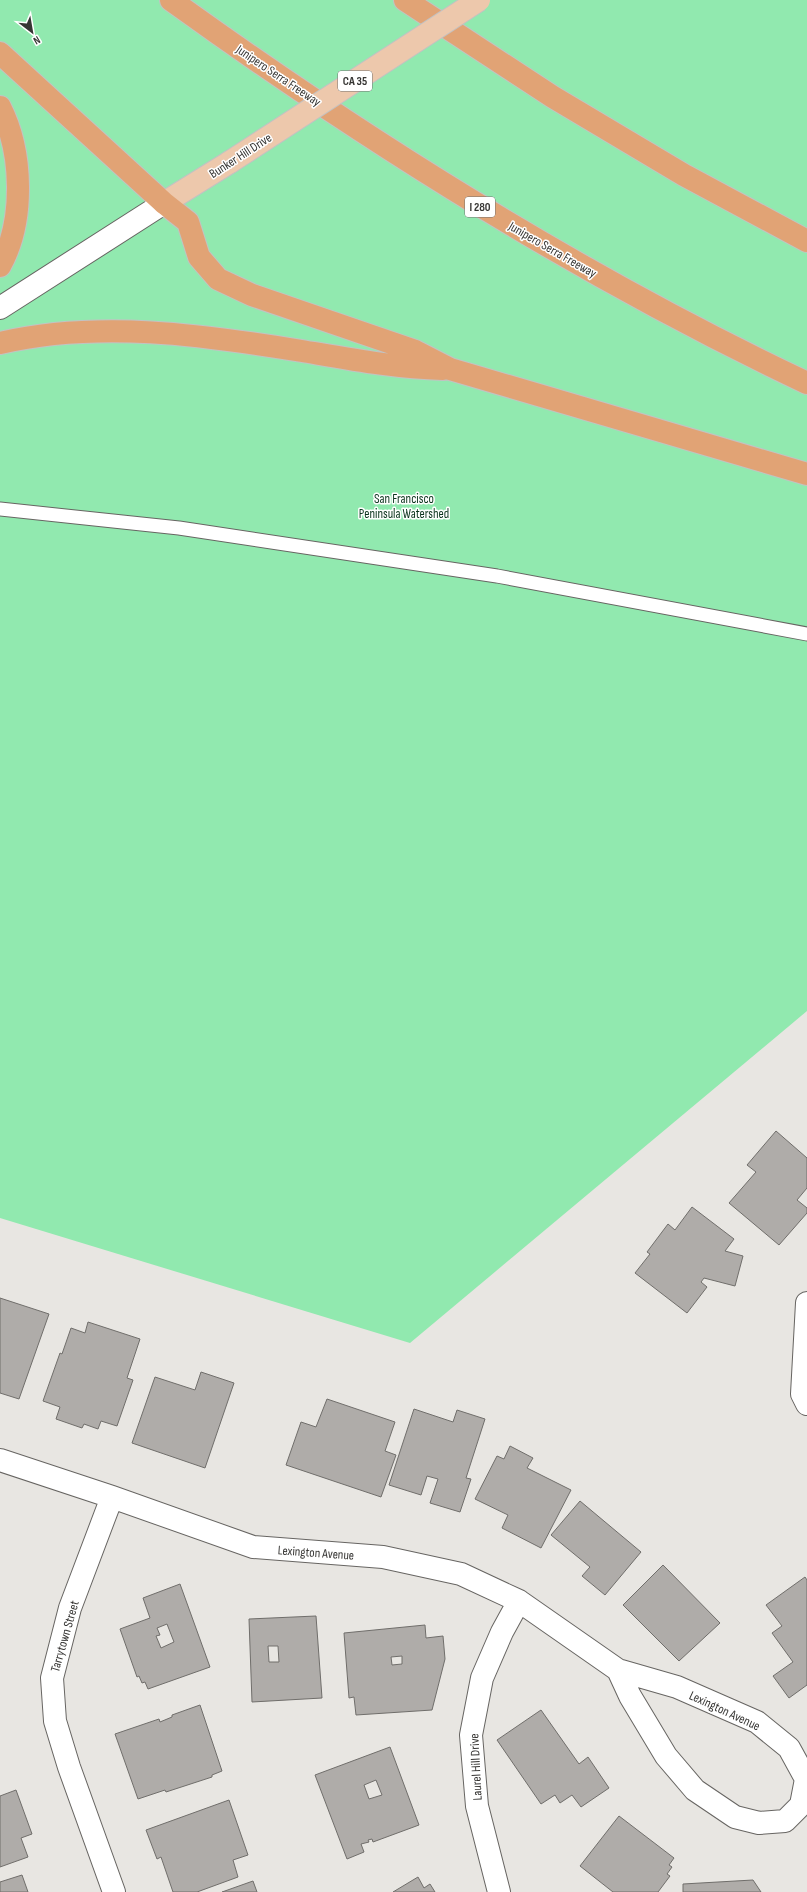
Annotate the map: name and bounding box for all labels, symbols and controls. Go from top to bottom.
north arrow [12,12,52,52]
text: N [31,33,43,47]
street label: Junipero Serra Freeway [232,41,324,110]
road number: CA 35 [338,71,372,91]
street label: Bunker Hill Drive [206,130,275,182]
road number: I 280 [465,197,495,217]
street label: Junipero Serra Freeway [505,218,599,281]
park label: San Francisco Peninsula Watershed [359,491,449,522]
street label: Lexington Avenue [277,1542,355,1564]
street label: Tarrytown Street [47,1599,83,1674]
street label: Lexington Avenue [687,1688,763,1734]
street label: Laurel Hill Drive [466,1733,486,1801]

